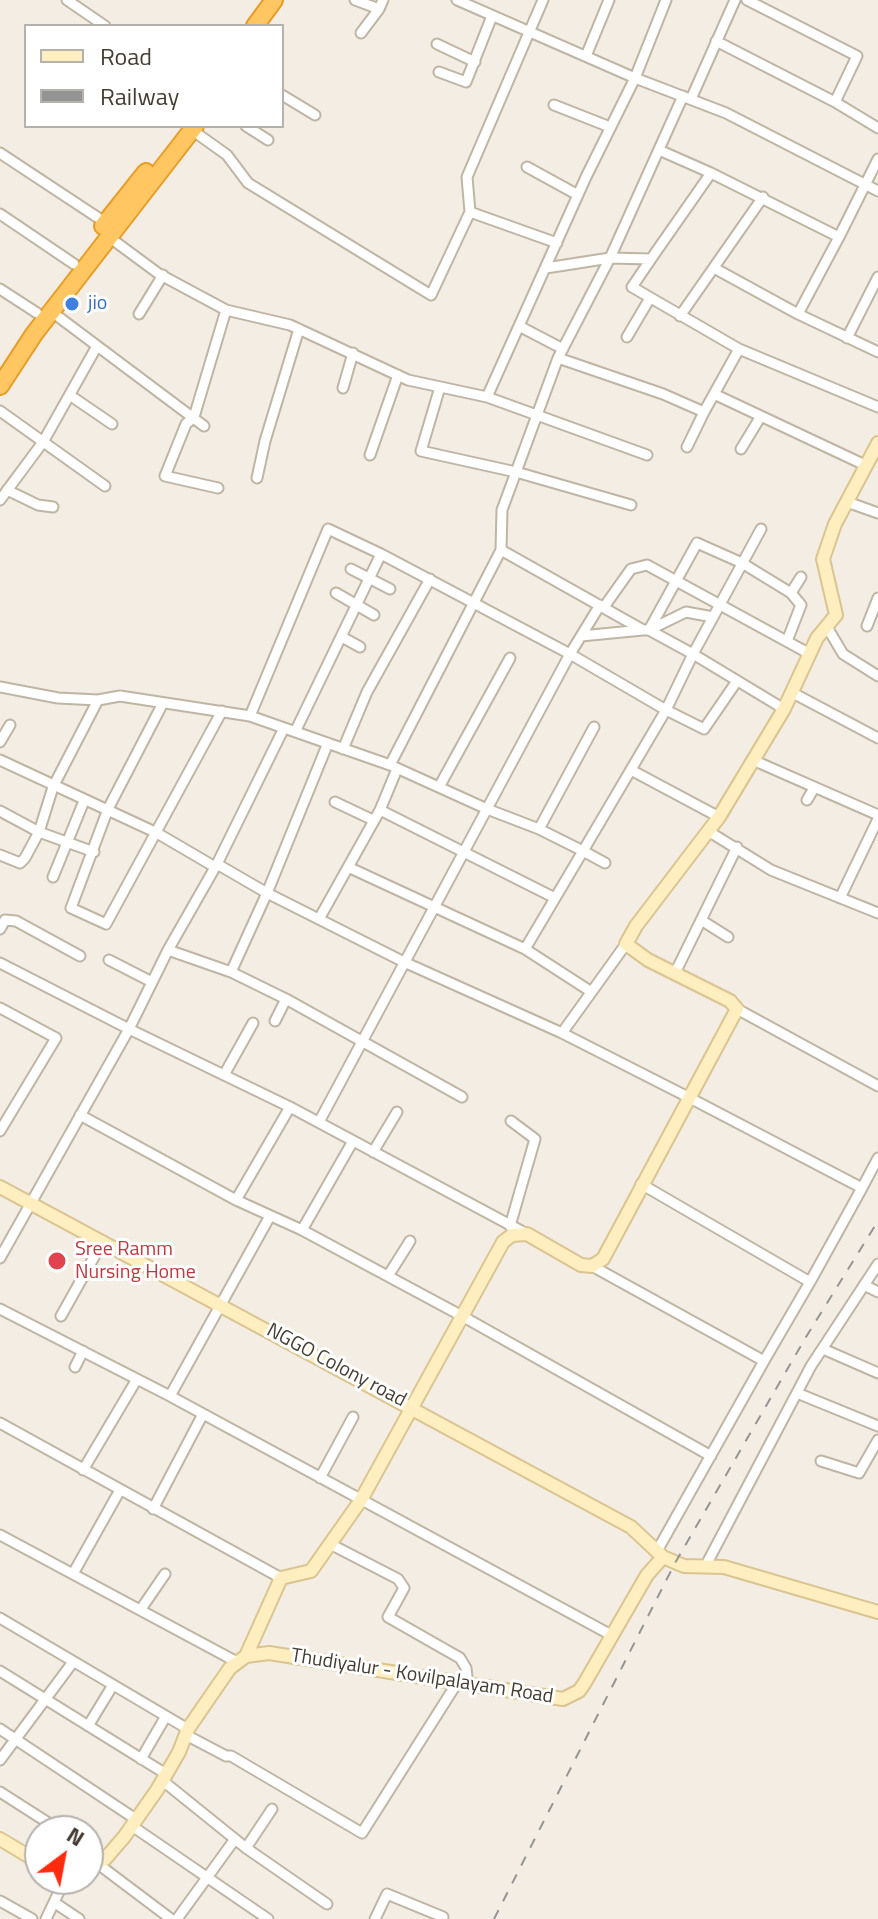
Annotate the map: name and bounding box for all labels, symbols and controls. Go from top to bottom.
legend [24,24,284,128]
text: Road [100,38,152,74]
text: Railway [100,78,179,114]
place label: jio [88,292,107,316]
marker: jio [63,295,81,313]
place label: Sree Ramm Nursing Home [75,1238,196,1285]
marker: Sree Ramm Nursing Home [46,1250,68,1272]
street label: NGGO Colony road [262,1319,410,1413]
street label: Thudiyalur - Kovilpalayam Road [289,1644,555,1710]
north arrow [24,1815,104,1895]
text: N [60,1818,91,1855]

